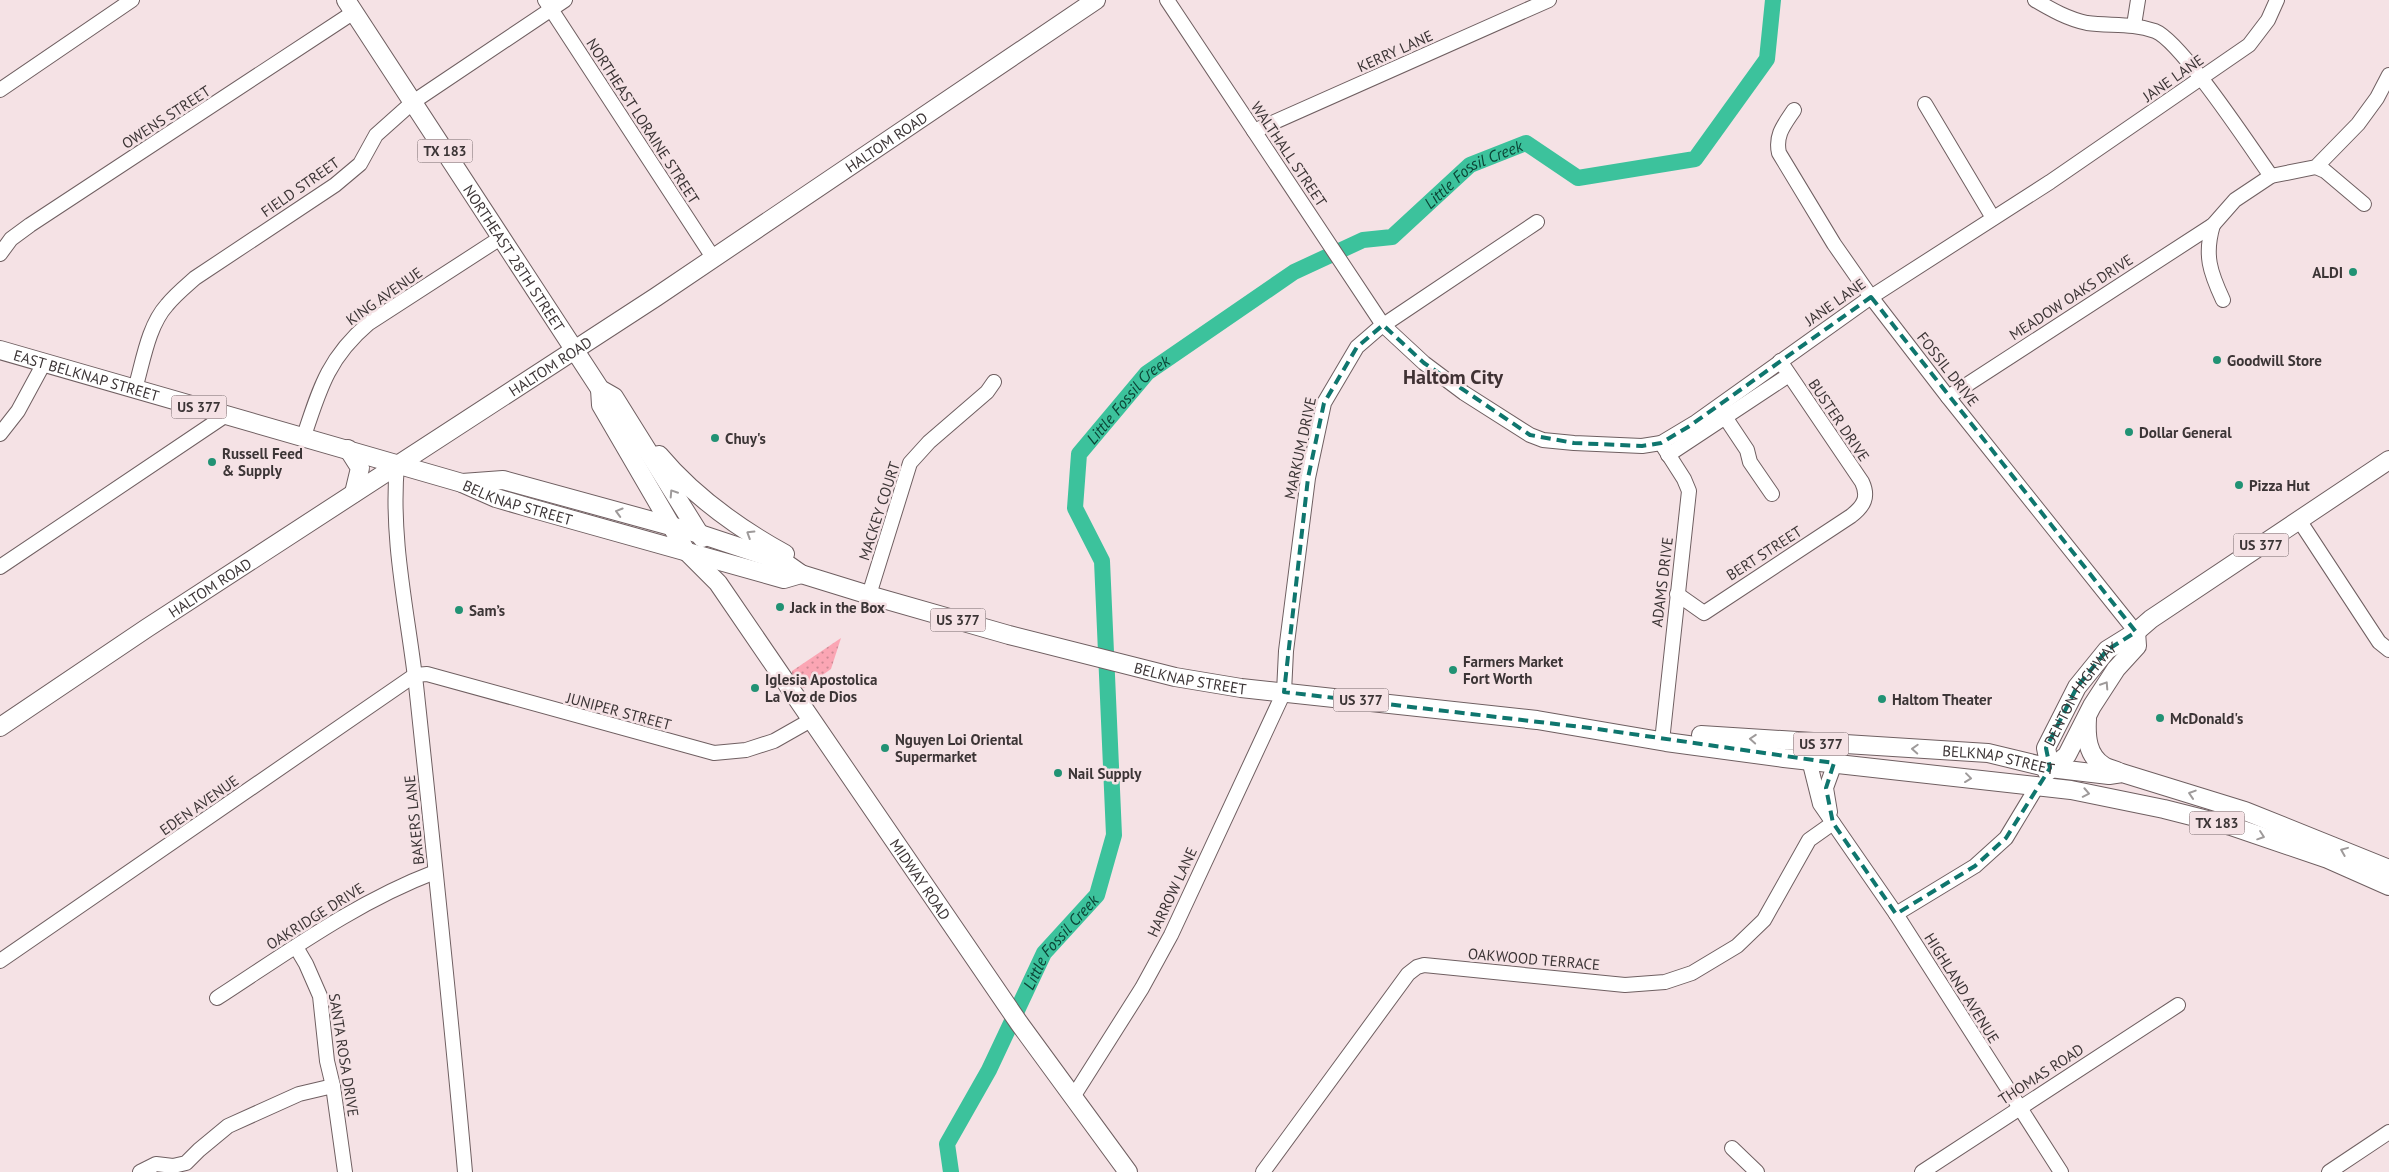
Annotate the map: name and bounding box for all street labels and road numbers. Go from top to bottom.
street label: KERRY LANE [1354,26,1436,76]
street label: NORTHEAST LORAINE STREET [582,35,704,208]
street label: JANE LANE [2138,50,2207,106]
street label: OWENS STREET [118,81,215,153]
street label: WALTHALL STREET [1247,98,1331,211]
street label: HALTOM ROAD [841,107,931,176]
road number: TX 183 [418,140,472,162]
street label: FIELD STREET [257,153,343,221]
street label: NORTHEAST 28TH STREET [459,181,570,336]
street label: MEADOW OAKS DRIVE [2005,250,2137,344]
street label: KING AVENUE [342,263,426,329]
street label: JANE LANE [1800,274,1869,330]
street label: FOSSIL DRIVE [1913,328,1983,410]
street label: HALTOM ROAD [505,332,595,400]
street label: EAST BELKNAP STREET [11,345,162,405]
street label: BUSTER DRIVE [1804,375,1874,465]
street label: MARKUM DRIVE [1280,395,1320,501]
road number: US 377 [172,396,226,418]
street label: MACKEY COURT [854,459,904,563]
street label: BELKNAP STREET [460,475,575,529]
street label: BERT STREET [1723,521,1806,584]
road number: US 377 [2234,534,2288,556]
street label: ADAMS DRIVE [1647,536,1677,628]
street label: HALTOM ROAD [165,553,255,621]
road number: US 377 [930,608,986,632]
street label: DENTON HIGHWAY [2039,637,2121,749]
street label: BELKNAP STREET [1132,658,1248,698]
street label: JUNIPER STREET [564,688,674,734]
road number: US 377 [1334,688,1388,712]
road number: US 377 [1794,732,1848,756]
street label: BELKNAP STREET [1942,741,2056,778]
street label: EDEN AVENUE [156,771,242,839]
street label: BAKERS LANE [400,774,428,866]
road number: TX 183 [2190,811,2244,834]
street label: MIDWAY ROAD [886,835,955,923]
street label: HARROW LANE [1143,844,1201,940]
street label: OAKRIDGE DRIVE [263,878,367,954]
street label: HIGHLAND AVENUE [1920,929,2004,1047]
street label: OAKWOOD TERRACE [1467,944,1601,974]
street label: SANTA ROSA DRIVE [325,992,363,1118]
street label: THOMAS ROAD [1995,1039,2087,1109]

